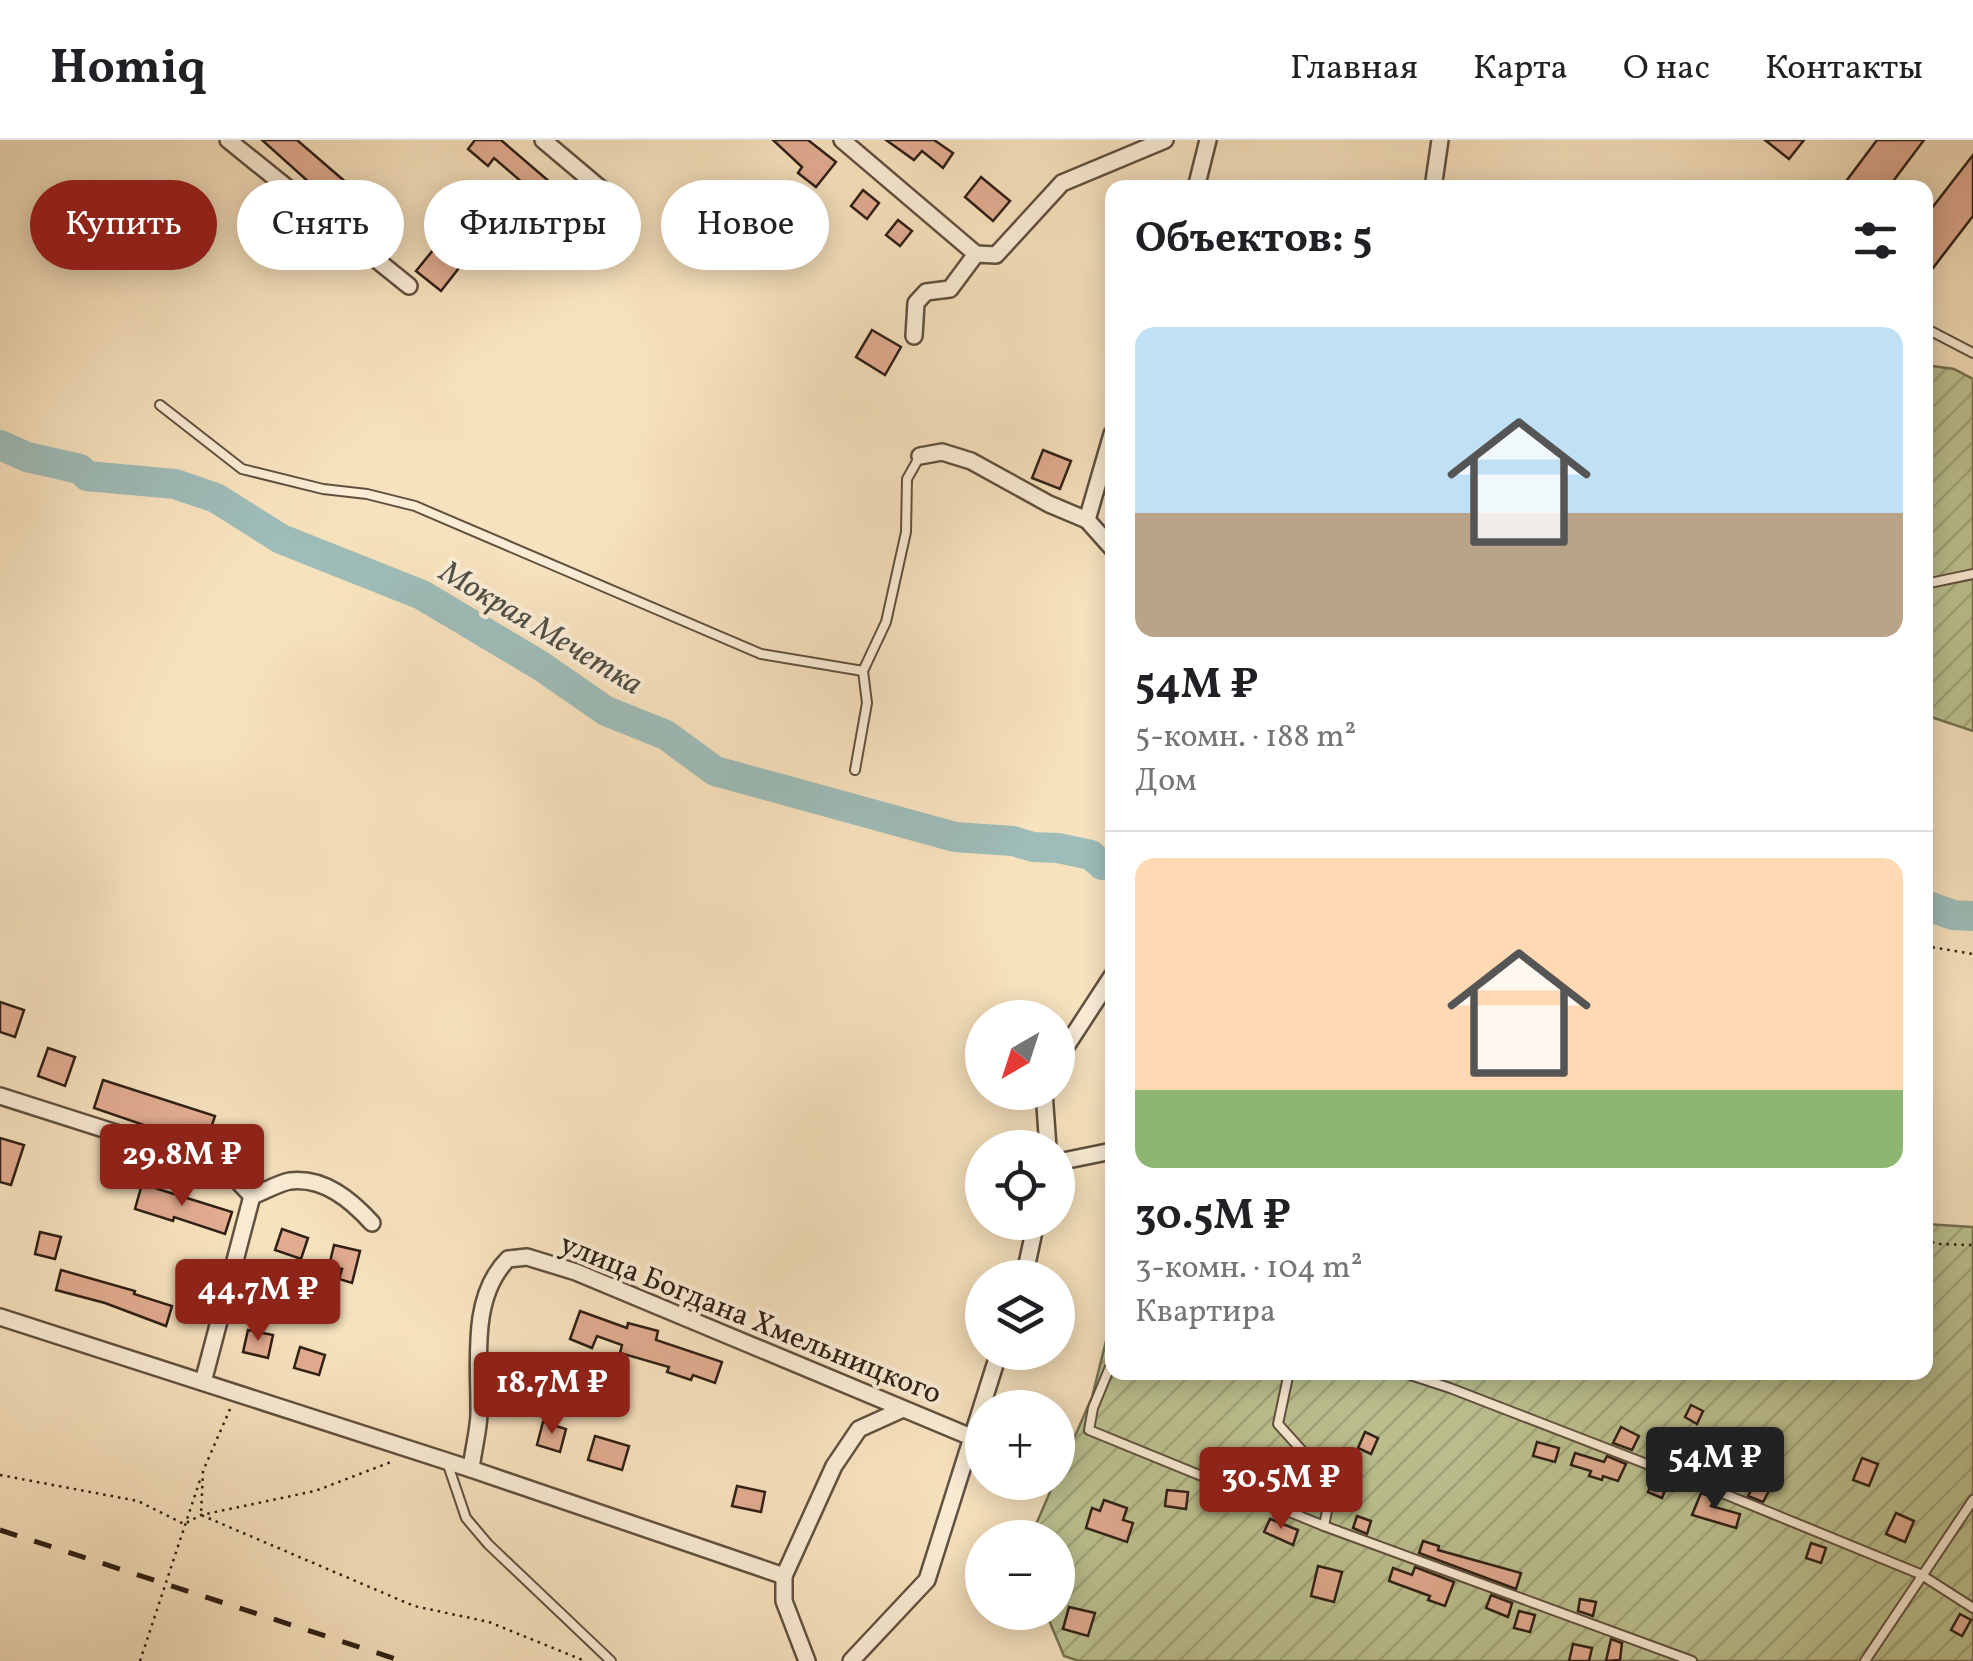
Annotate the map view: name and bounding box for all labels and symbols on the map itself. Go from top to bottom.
water label: Мокрая Мечетка [430,551,650,708]
north arrow [965,1000,1075,1110]
pin: 29.8M ₽ [90,1124,274,1209]
street label: улица Богдана Хмельницкого [553,1224,947,1416]
pin: 44.7M ₽ [166,1259,350,1344]
pin: 18.7M ₽ [460,1352,644,1437]
pin: 54M ₽ [1645,1427,1785,1512]
pin: 30.5M ₽ [1189,1447,1373,1532]

